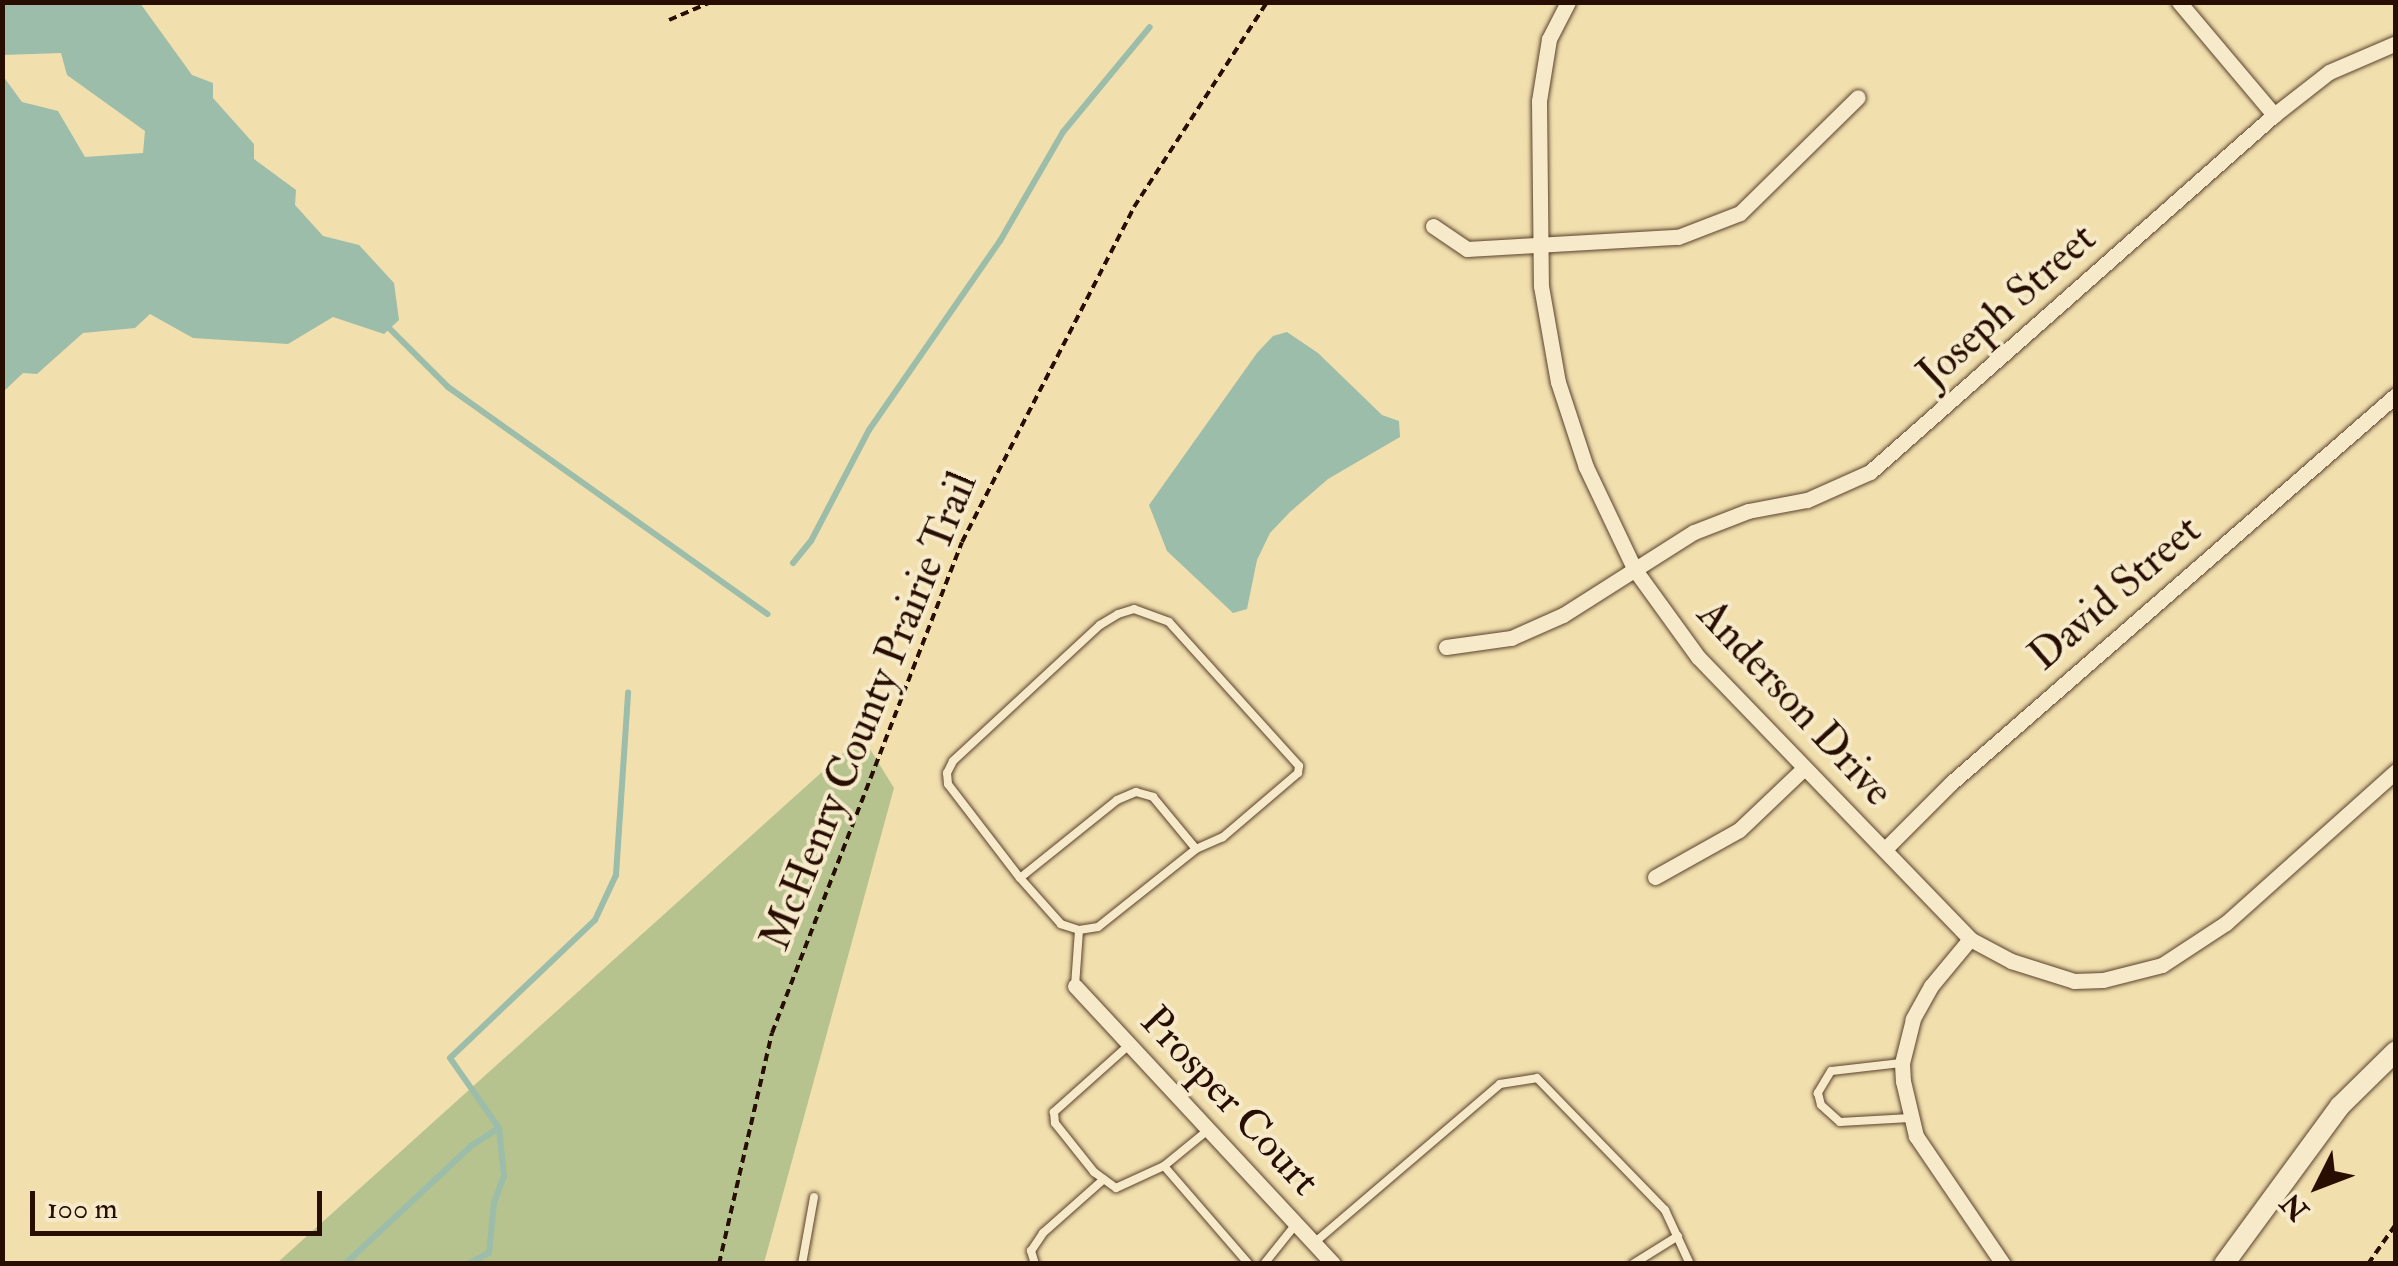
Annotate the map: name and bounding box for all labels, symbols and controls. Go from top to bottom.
street label: Joseph Street [1908,213,2106,399]
street label: McHenry County Prairie Trail [750,465,988,957]
street label: David Street [2019,505,2211,681]
street label: Anderson Drive [1687,590,1903,816]
street label: Prosper Court [1130,996,1330,1206]
north arrow [2268,1136,2368,1236]
scale bar [35,1171,328,1233]
text: N [2274,1185,2317,1227]
text: 100 m [47,1190,118,1227]

